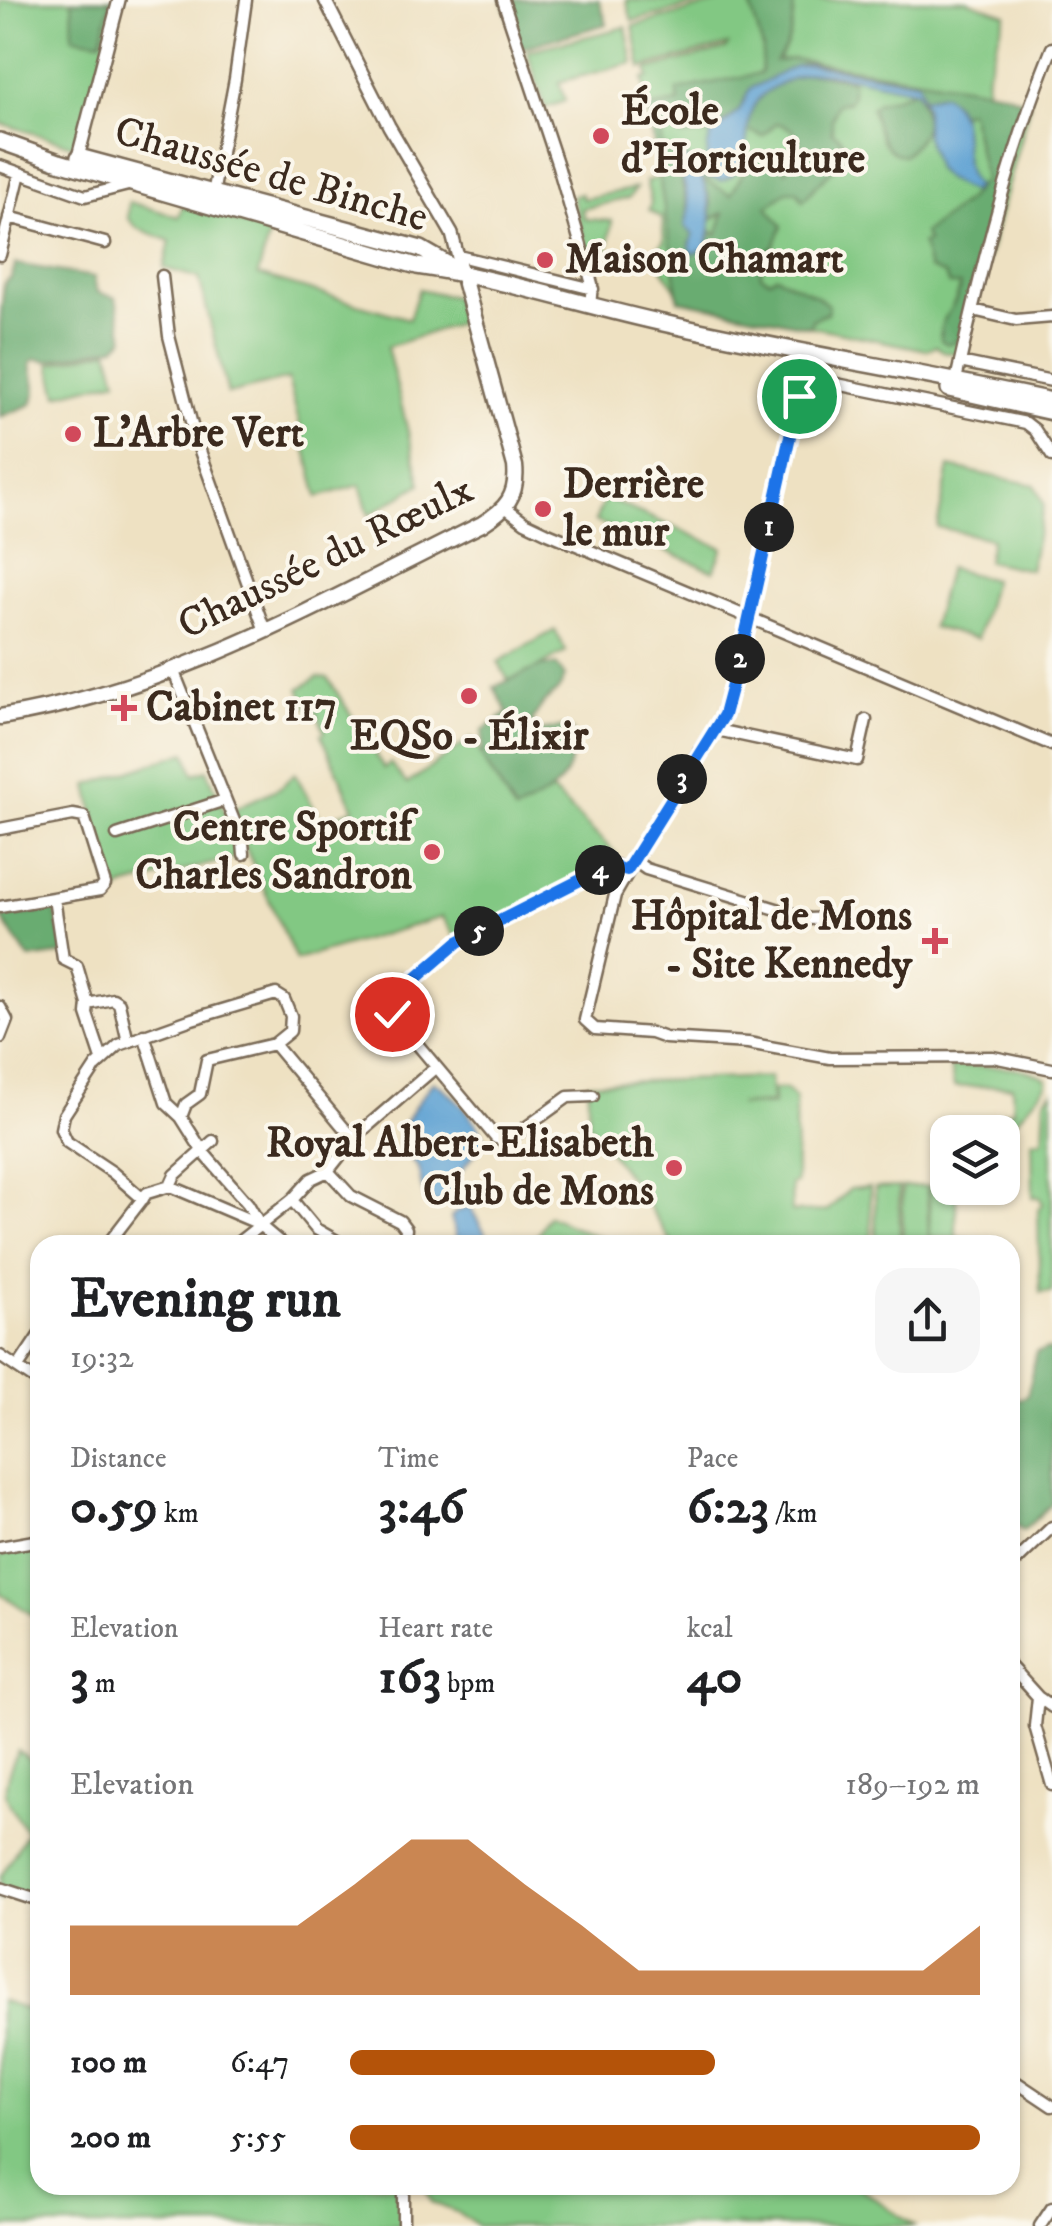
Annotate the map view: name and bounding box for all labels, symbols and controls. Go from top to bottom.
place label: École d'Horticulture [621,84,865,186]
street label: Chaussée de Binche [108,105,434,245]
marker: École d'Horticulture [590,125,612,147]
place label: Maison Chamart [565,234,844,286]
marker: Maison Chamart [534,249,556,271]
pin [757,354,842,439]
icon: arrive [772,369,827,424]
place label: L'Arbre Vert [93,408,305,460]
marker: L'Arbre Vert [62,423,84,445]
place label: Derrière le mur [562,459,704,559]
street label: Chaussée du Rœulx [170,464,482,652]
marker: Derrière le mur [532,498,554,520]
pin: 1 [744,502,794,552]
text: 1 [764,509,774,544]
pin: 2 [715,634,765,684]
text: 2 [733,641,747,676]
place label: Cabinet 117 [146,682,337,734]
marker: EQSo - Élixir [458,685,480,707]
marker: Cabinet 117 [111,695,137,721]
place label: EQSo - Élixir [350,709,589,763]
pin: 3 [657,754,707,804]
text: 3 [677,761,687,796]
place label: Centre Sportif Charles Sandron [135,802,419,902]
marker: Centre Sportif Charles Sandron [421,841,443,863]
pin: 4 [575,845,625,895]
text: 4 [592,852,608,887]
place label: Hôpital de Mons - Site Kennedy [631,891,913,991]
pin: 5 [454,906,504,956]
text: 5 [472,913,486,948]
marker: Hôpital de Mons - Site Kennedy [922,928,948,954]
pin [350,972,435,1057]
icon: check [365,987,420,1042]
map controls [930,1115,1020,1205]
button: layers [930,1115,1020,1205]
place label: Royal Albert-Elisabeth Club de Mons [266,1118,655,1218]
marker: Royal Albert-Elisabeth Club de Mons [663,1157,685,1179]
text: Evening run [70,1266,341,1335]
button: share [875,1268,980,1373]
text: 19:32 [70,1338,134,1378]
text: Distance [70,1441,166,1476]
text: Time [378,1441,439,1476]
text: Pace [687,1441,738,1476]
text: 0.59 [70,1476,158,1539]
text: 3:46 [378,1476,465,1539]
text: 6:23 [687,1476,769,1539]
text: km [158,1496,199,1531]
text: /km [769,1496,817,1531]
text: Elevation [70,1611,178,1646]
text: Heart rate [378,1611,493,1646]
text: kcal [687,1611,733,1646]
text: 3 [70,1646,89,1709]
text: 163 [378,1646,441,1709]
text: 40 [687,1646,742,1709]
text: m [89,1666,116,1701]
text: bpm [441,1666,495,1701]
text: Elevation [70,1765,194,1805]
text: 189–192 m [845,1765,980,1805]
text: 100 m [70,2043,147,2083]
text: 6:47 [230,2043,289,2083]
text: 200 m [70,2118,151,2158]
text: 5:55 [230,2118,286,2158]

